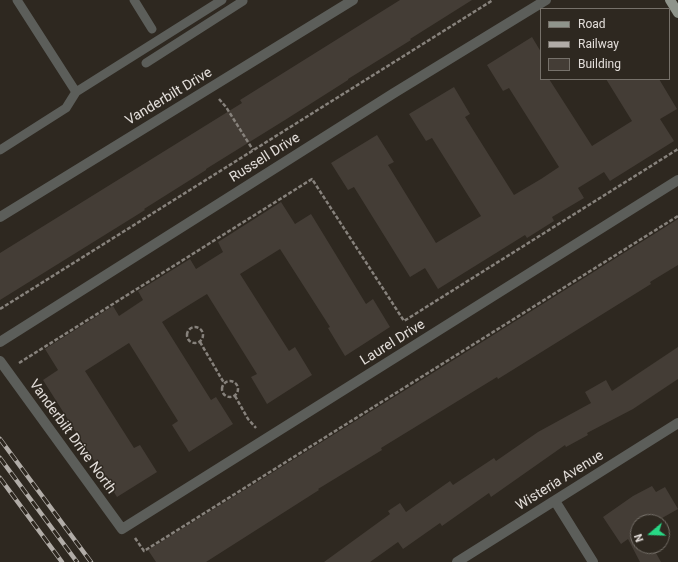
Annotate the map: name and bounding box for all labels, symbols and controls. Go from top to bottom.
legend [540,8,670,80]
text: Road [578,17,606,31]
text: Railway [578,37,619,51]
text: Building [578,57,621,71]
street label: Vanderbilt Drive [123,65,215,129]
street label: Russell Drive [227,130,303,186]
street label: Laurel Drive [357,316,429,370]
street label: Vanderbilt Drive North [25,377,119,497]
street label: Wisteria Avenue [513,447,607,515]
north arrow [630,514,670,554]
text: N [632,532,647,544]

